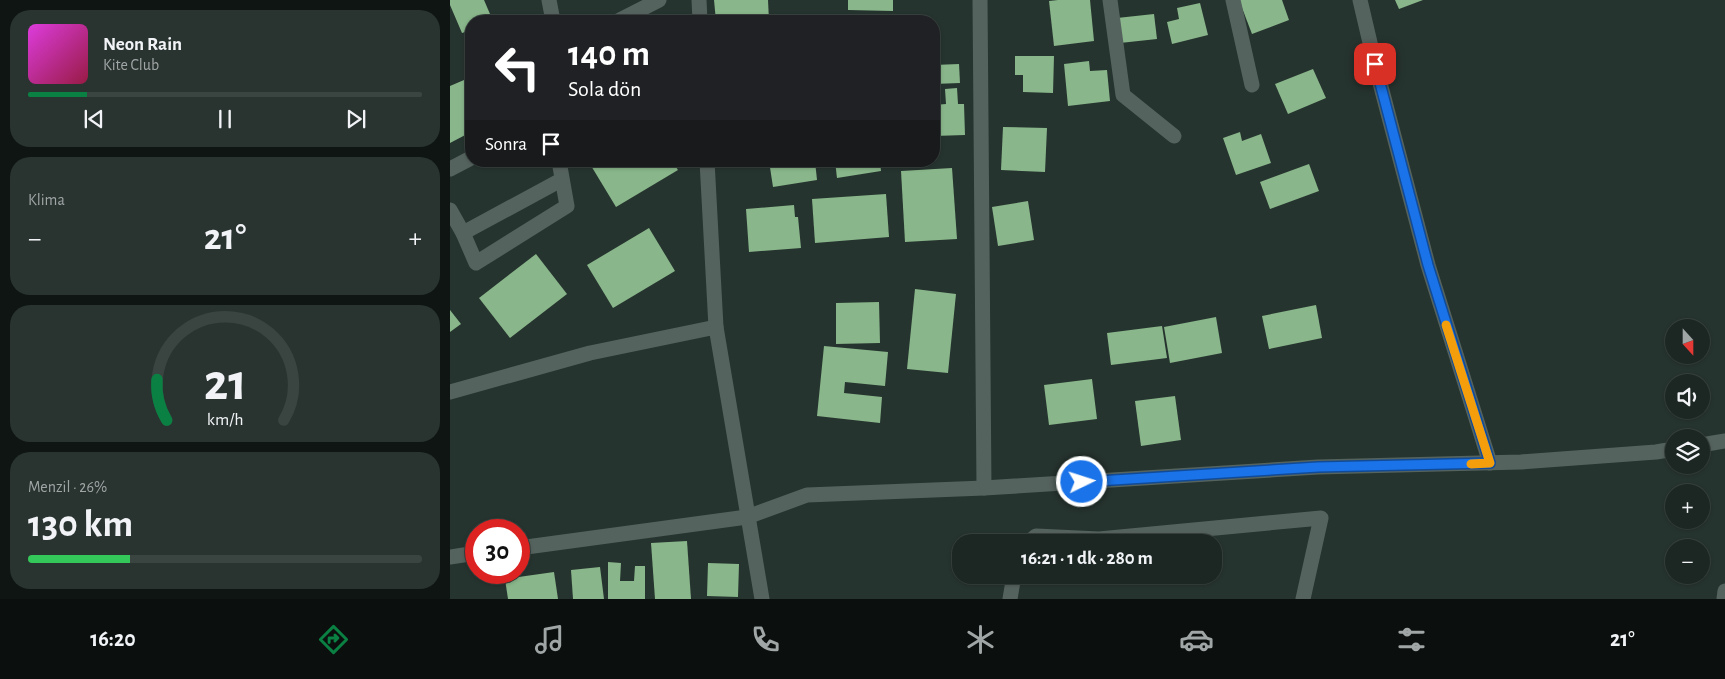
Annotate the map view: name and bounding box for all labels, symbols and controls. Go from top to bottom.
text: Neon Rain [103,35,182,54]
icon: left [485,35,550,100]
text: 140 m [568,37,650,72]
pin [1354,43,1396,85]
icon: arrive [1361,50,1389,78]
text: Kite Club [103,57,159,73]
text: Sola dön [568,78,641,100]
icon: previous [80,105,108,133]
icon: pause [211,105,239,133]
icon: next [342,105,370,133]
icon: arrive [537,130,565,158]
text: Sonra [485,135,527,154]
text: Klima [28,192,65,208]
text: 21° [204,219,246,257]
text: − [28,225,41,253]
text: + [409,225,422,253]
north arrow [1665,319,1710,364]
map controls [1665,319,1710,584]
text: 21 [203,357,247,409]
button: sound [1665,374,1710,419]
text: km/h [207,411,243,429]
button: layers [1665,429,1710,474]
position arrow [1055,455,1107,507]
text: Menzil · 26% [28,479,107,495]
button: + [1665,484,1710,529]
text: 130 km [28,506,133,544]
speed limit sign: 30 [465,519,530,584]
button: − [1665,539,1710,584]
text: 16:21 · 1 dk · 280 m [1021,549,1153,568]
icon: directions [316,622,351,657]
icon: music [532,622,567,657]
icon: phone [748,622,783,657]
icon: climate [963,622,998,657]
icon: car [1179,622,1214,657]
icon: filters [1394,622,1429,657]
text: 16:20 [90,628,136,650]
text: 21° [1610,628,1635,650]

